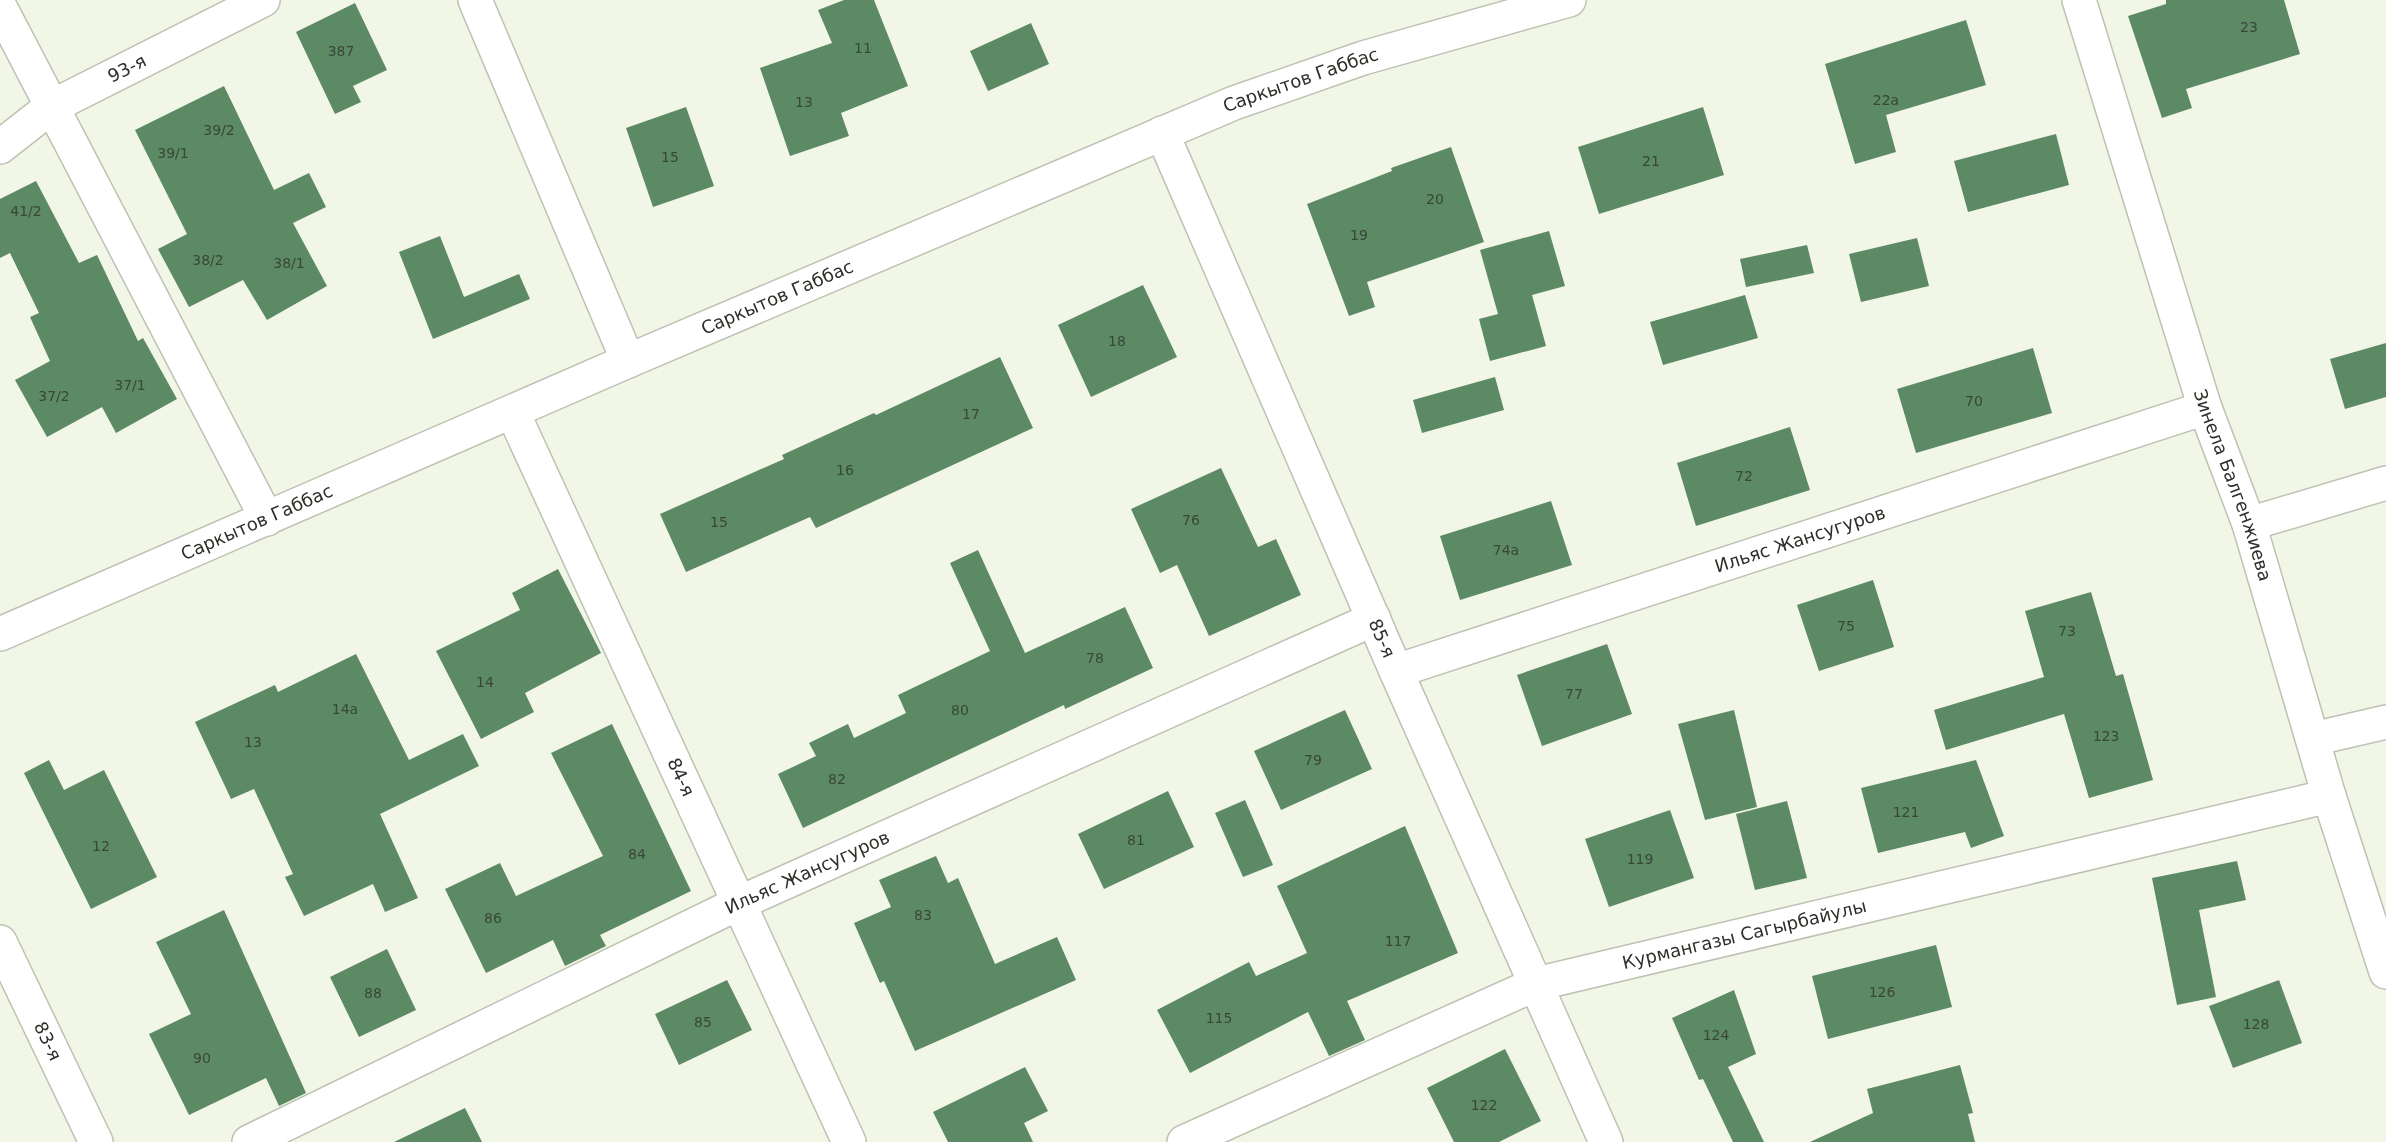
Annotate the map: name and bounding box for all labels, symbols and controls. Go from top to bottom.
house number: 23 [2240,19,2258,35]
house number: 11 [854,40,872,56]
house number: 387 [328,43,354,59]
street label: Саркытов Габбас [1220,43,1381,117]
street label: 93-я [104,50,150,87]
house number: 22а [1873,92,1899,108]
house number: 13 [795,94,813,110]
house number: 39/2 [203,122,235,138]
house number: 39/1 [157,145,189,161]
house number: 15 [661,149,679,165]
house number: 21 [1642,153,1660,169]
house number: 20 [1426,191,1444,207]
house number: 41/2 [10,203,42,219]
house number: 19 [1350,227,1368,243]
house number: 38/2 [192,252,224,268]
house number: 38/1 [273,255,305,271]
street label: Саркытов Габбас [698,255,856,339]
house number: 18 [1108,333,1126,349]
house number: 37/1 [114,377,146,393]
street label: Зинела Балгенжиева [2190,386,2276,583]
house number: 37/2 [38,388,70,404]
house number: 70 [1965,393,1983,409]
house number: 17 [962,406,980,422]
house number: 16 [836,462,854,478]
house number: 72 [1735,468,1753,484]
street label: Саркытов Габбас [178,480,336,564]
street label: Ильяс Жансугуров [1712,502,1888,577]
house number: 76 [1182,512,1200,528]
house number: 15 [710,514,728,530]
house number: 74а [1493,542,1519,558]
street label: 85-я [1365,615,1400,661]
house number: 75 [1837,618,1855,634]
house number: 73 [2058,623,2076,639]
house number: 78 [1086,650,1104,666]
house number: 14 [476,674,494,690]
house number: 77 [1565,686,1583,702]
house number: 14а [332,701,358,717]
house number: 80 [951,702,969,718]
house number: 123 [2093,728,2119,744]
house number: 13 [244,734,262,750]
house number: 79 [1304,752,1322,768]
street label: 84-я [663,754,699,800]
house number: 82 [828,771,846,787]
house number: 121 [1893,804,1919,820]
street label: Ильяс Жансугуров [721,826,893,918]
house number: 81 [1127,832,1145,848]
house number: 12 [92,838,110,854]
house number: 84 [628,846,646,862]
house number: 119 [1627,851,1653,867]
street label: Курмангазы Сагырбайулы [1620,895,1868,973]
house number: 83 [914,907,932,923]
house number: 86 [484,910,502,926]
house number: 117 [1385,933,1411,949]
house number: 126 [1869,984,1895,1000]
house number: 88 [364,985,382,1001]
house number: 115 [1206,1010,1232,1026]
house number: 85 [694,1014,712,1030]
house number: 128 [2243,1016,2269,1032]
street label: 83-я [30,1018,66,1064]
house number: 124 [1703,1027,1729,1043]
house number: 90 [193,1050,211,1066]
house number: 122 [1471,1097,1497,1113]

